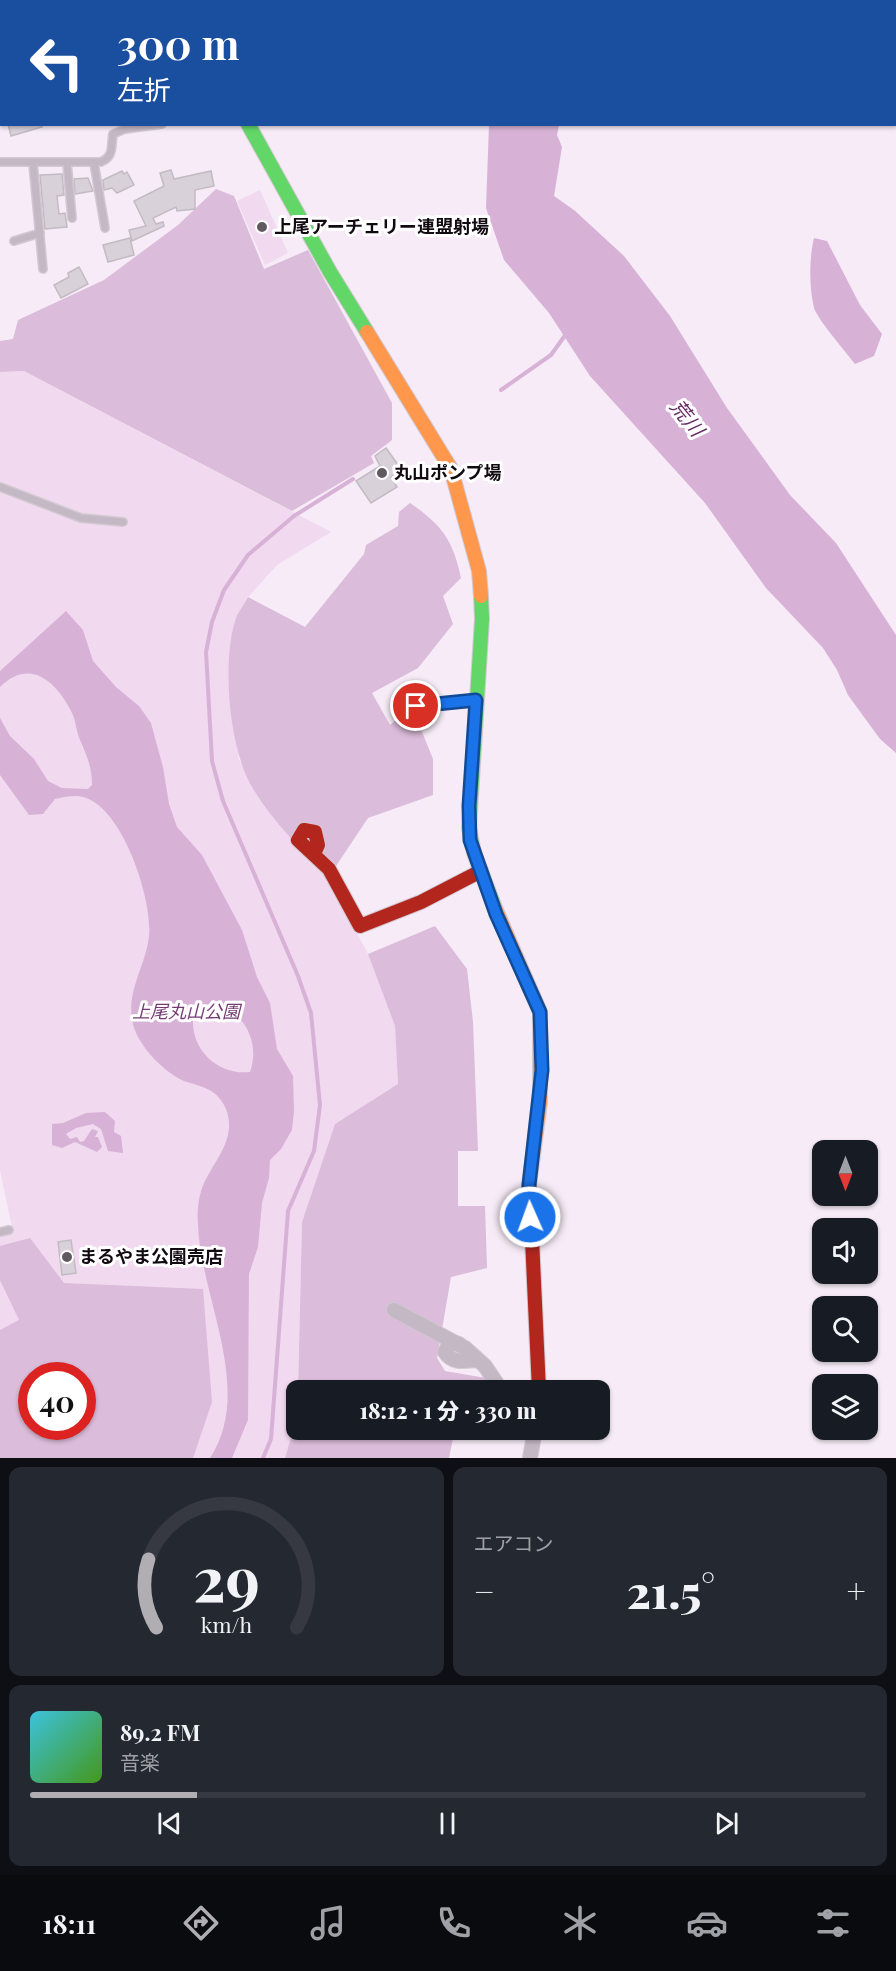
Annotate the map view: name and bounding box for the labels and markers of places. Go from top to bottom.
place label: 上尾アーチェリー連盟射場 [274,214,489,238]
marker: 上尾アーチェリー連盟射場 [255,220,269,234]
place label: 丸山ポンプ場 [394,460,501,484]
marker: 丸山ポンプ場 [375,466,389,480]
pin [390,680,441,731]
place label: まるやま公園売店 [79,1244,223,1268]
marker: まるやま公園売店 [60,1250,74,1264]

